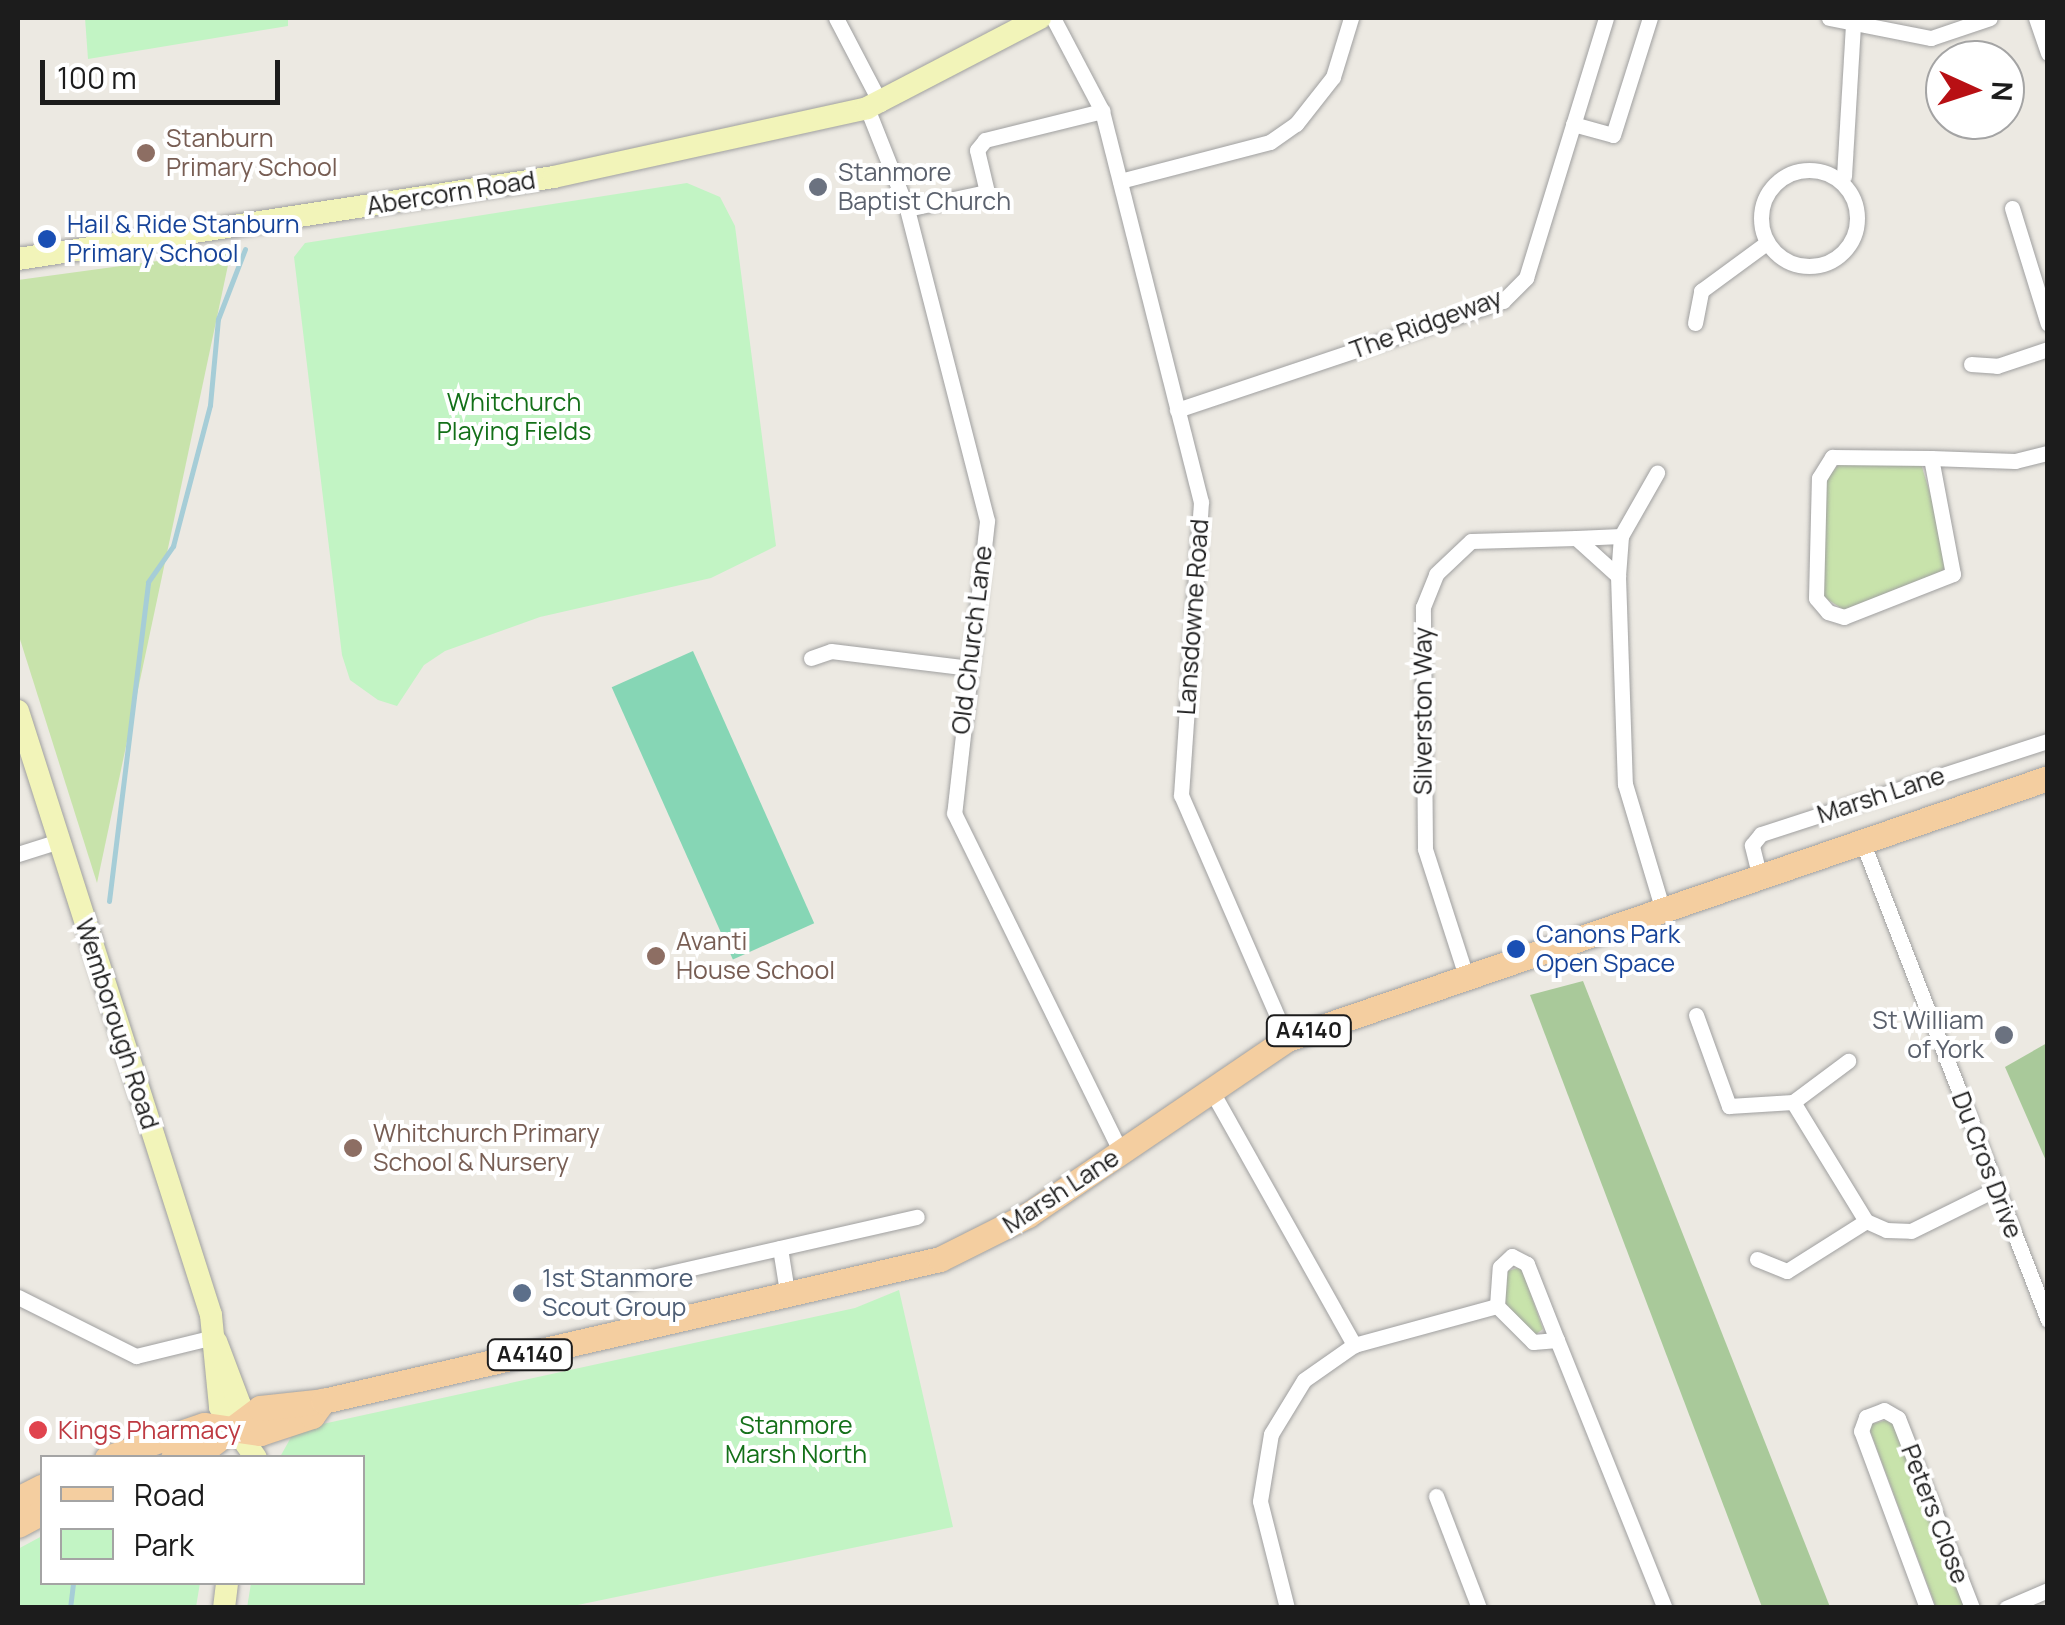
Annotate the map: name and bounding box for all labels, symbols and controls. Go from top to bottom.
scale bar [45,40,285,102]
north arrow [1925,40,2025,140]
text: 100 m [57,57,137,98]
text: N [1983,80,2022,102]
place label: Stanburn Primary School [166,124,338,183]
marker: Stanburn Primary School [135,142,157,164]
place label: Stanmore Baptist Church [838,158,1011,217]
street label: Abercorn Road [365,165,537,221]
marker: Stanmore Baptist Church [807,176,829,198]
place label: Hail & Ride Stanburn Primary School [67,210,300,269]
marker: Hail & Ride Stanburn Primary School [36,228,58,250]
street label: The Ridgeway [1346,283,1506,365]
park label: Whitchurch Playing Fields [437,388,591,447]
street label: Lansdowne Road [1171,518,1215,716]
street label: Old Church Lane [946,544,998,736]
street label: Silverston Way [1408,627,1438,795]
street label: Marsh Lane [1813,760,1949,830]
street label: Wemborough Road [69,915,165,1133]
place label: Canons Park Open Space [1536,920,1680,979]
place label: Avanti House School [676,927,835,986]
marker: Canons Park Open Space [1505,938,1527,960]
marker: Avanti House School [645,945,667,967]
place label: St William of York [1872,1006,1984,1065]
road number: A4140 [1264,1014,1354,1048]
marker: St William of York [1993,1024,2015,1046]
street label: Du Cros Drive [1945,1087,2029,1243]
place label: Whitchurch Primary School & Nursery [373,1119,600,1178]
marker: Whitchurch Primary School & Nursery [342,1137,364,1159]
street label: Marsh Lane [997,1142,1125,1240]
place label: 1st Stanmore Scout Group [542,1264,693,1323]
marker: 1st Stanmore Scout Group [511,1282,533,1304]
road number: A4140 [485,1338,575,1372]
park label: Stanmore Marsh North [725,1411,867,1470]
place label: Kings Pharmacy [58,1415,241,1445]
marker: Kings Pharmacy [27,1419,49,1441]
street label: Peters Close [1895,1440,1975,1588]
legend [40,1455,365,1585]
text: Road [134,1474,205,1515]
text: Park [134,1524,194,1565]

